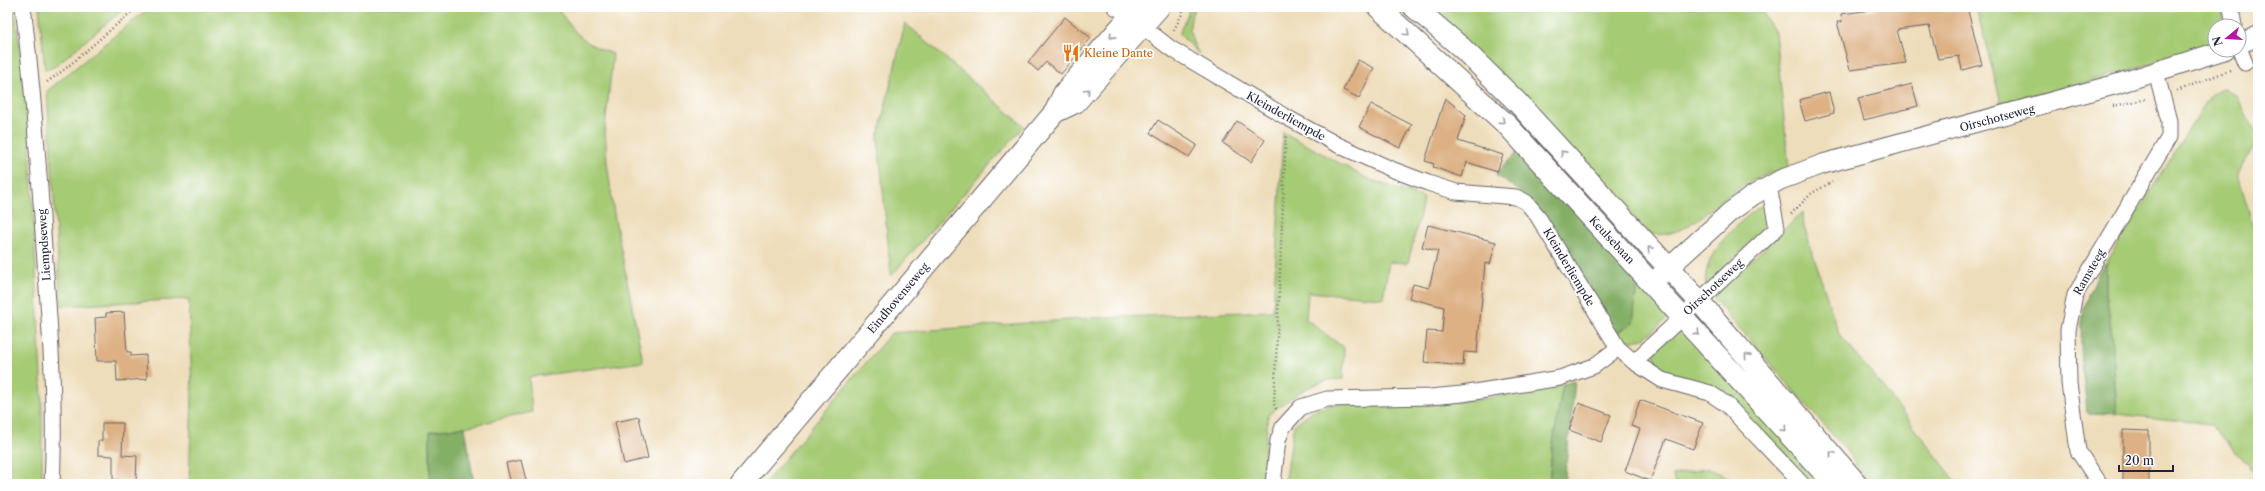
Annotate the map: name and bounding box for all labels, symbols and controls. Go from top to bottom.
north arrow [2207,18,2247,58]
one-way arrow [1402,29,1409,36]
one-way arrow [1110,32,1117,39]
text: N [2209,34,2226,48]
restaurant icon: Kleine Dante [1061,43,1081,63]
place label: Kleine Dante [1084,46,1153,60]
one-way arrow [1082,88,1090,96]
street label: Kleinderliempde [1244,88,1328,144]
street label: Oirschotseweg [1958,101,2036,135]
one-way arrow [1498,117,1505,124]
one-way arrow [1560,150,1568,158]
street label: Liempdseweg [34,208,53,281]
street label: Keulsebaan [1586,213,1638,267]
street label: Kleinderliempde [1540,226,1598,308]
one-way arrow [1648,246,1655,254]
street label: Ramsteeg [2070,246,2108,298]
street label: Oirschotseweg [1680,256,1746,318]
street label: Eindhovenseweg [864,260,932,336]
one-way arrow [1692,328,1699,335]
one-way arrow [1744,353,1751,361]
one-way arrow [1780,424,1787,431]
scale bar [2119,447,2173,473]
one-way arrow [1830,451,1837,459]
text: 20 m [2125,453,2154,468]

